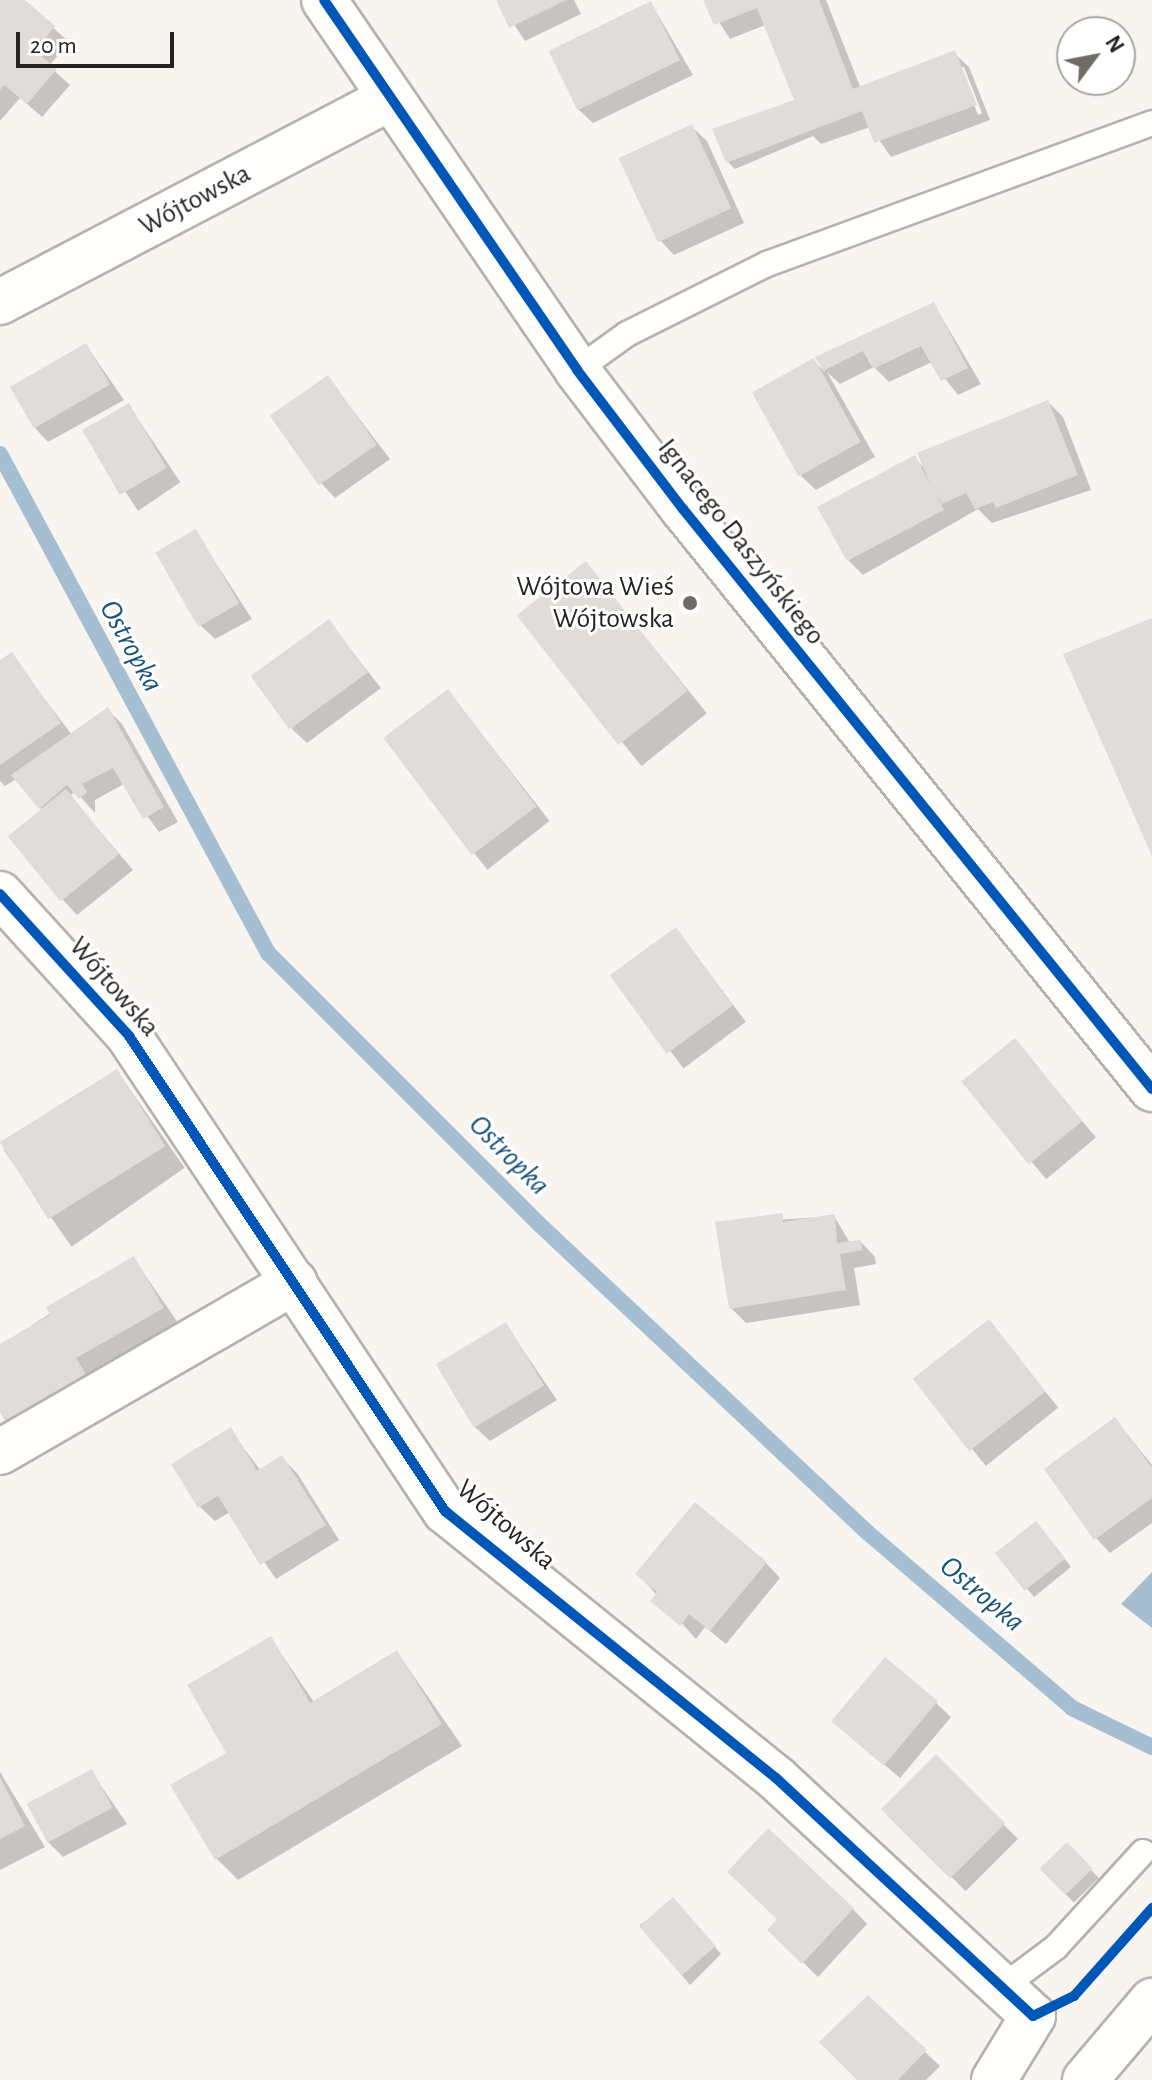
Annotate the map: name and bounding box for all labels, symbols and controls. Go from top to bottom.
scale bar [20,16,178,66]
north arrow [1056,16,1136,96]
text: N [1101,32,1128,57]
text: 20 m [30,34,77,58]
street label: Wójtowska [134,157,256,243]
street label: Ignacego Daszyńskiego [650,432,832,652]
place label: Wójtowa Wieś Wójtowska [516,570,674,636]
water label: Ostropka [91,594,171,698]
marker: Wójtowa Wieś Wójtowska [681,594,699,612]
street label: Wójtowska [62,930,166,1044]
water label: Ostropka [461,1107,557,1203]
street label: Wójtowska [449,1473,563,1577]
water label: Ostropka [932,1548,1032,1640]

